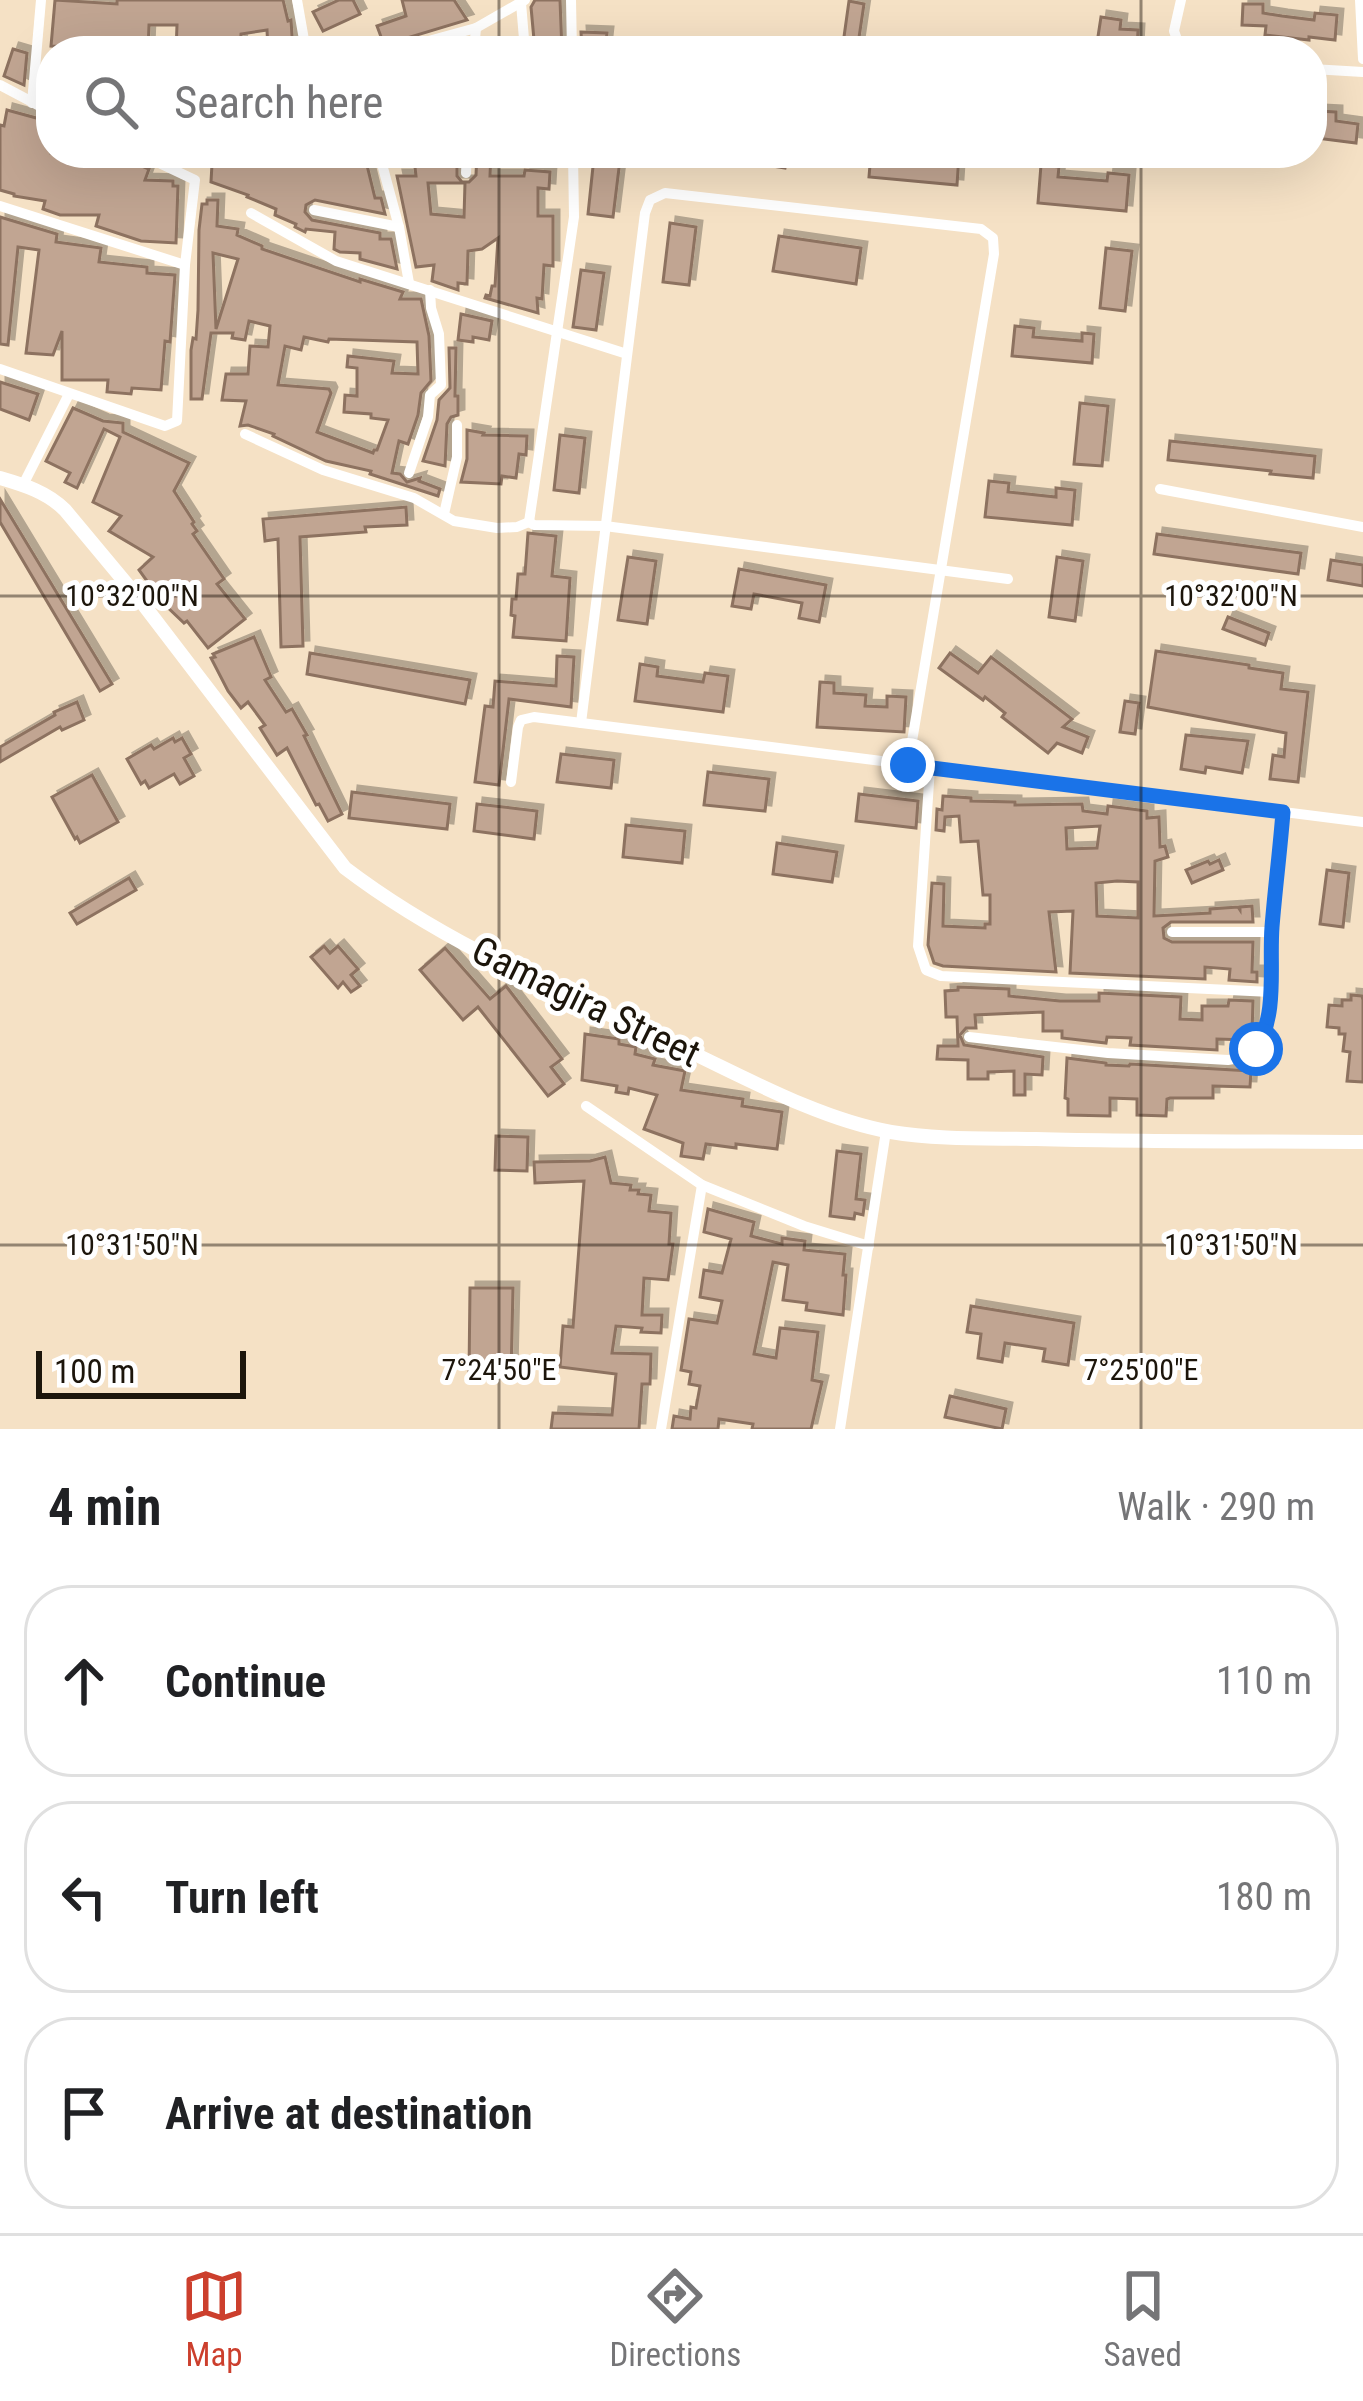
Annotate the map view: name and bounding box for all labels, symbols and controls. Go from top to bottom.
search box [36,36,1327,168]
icon: search [78,69,144,135]
text: Search here [174,76,383,129]
text: 10°32'00"N [65,578,199,613]
text: 10°32'00"N [1164,578,1298,613]
route end [881,738,935,792]
street label: Gamagira Street [464,927,708,1077]
route start [1229,1022,1283,1076]
text: 10°31'50"N [65,1227,199,1262]
text: 10°31'50"N [1164,1227,1298,1262]
scale bar [36,1345,246,1398]
text: 100 m [54,1352,135,1391]
text: 7°24'50"E [441,1352,557,1387]
text: 7°25'00"E [1083,1352,1199,1387]
text: 4 min [48,1478,161,1537]
text: Walk · 290 m [1117,1484,1315,1530]
icon: ahead [51,1648,117,1714]
text: Continue [165,1655,326,1708]
text: 110 m [1216,1658,1312,1704]
icon: left [51,1864,117,1930]
text: Turn left [165,1871,319,1924]
text: 180 m [1216,1874,1312,1920]
icon: arrive [51,2080,117,2146]
text: Arrive at destination [165,2087,533,2140]
tab: Map [181,2263,247,2374]
tab: Directions [609,2263,741,2374]
tab: Saved [1103,2263,1182,2374]

